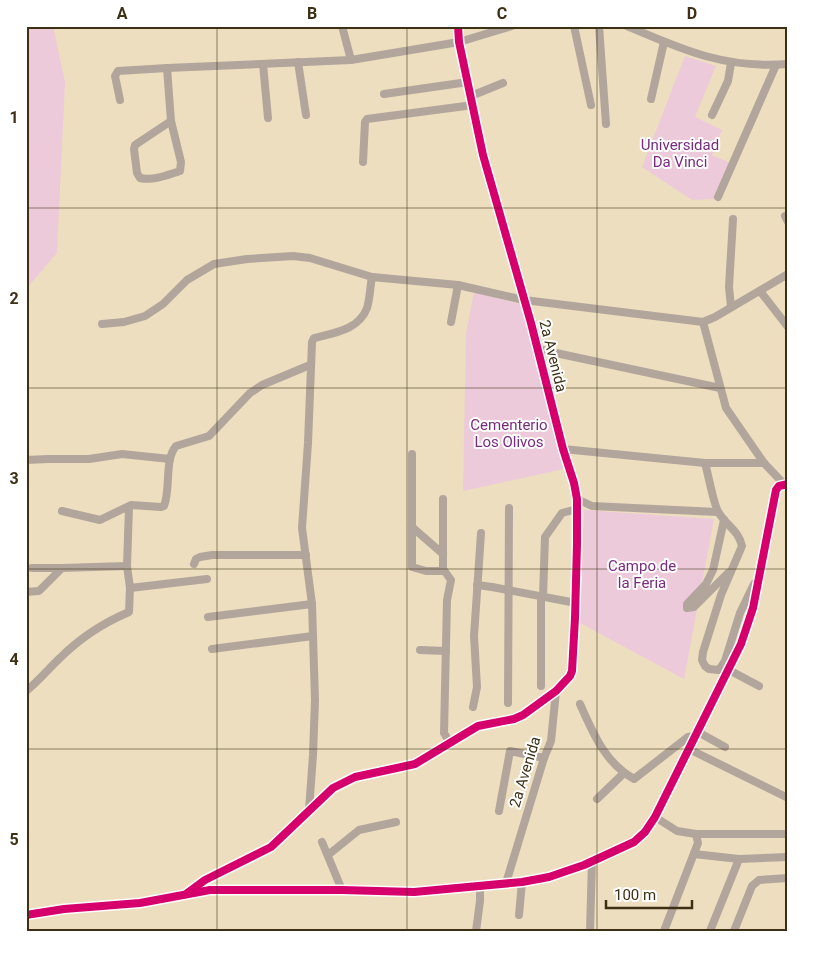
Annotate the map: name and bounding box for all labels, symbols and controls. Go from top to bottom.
text: A [117,4,128,23]
text: B [307,4,317,23]
text: C [497,4,507,23]
text: D [687,4,697,23]
text: 1 [9,108,19,127]
park label: Universidad Da Vinci [641,136,719,171]
text: 2 [9,289,19,308]
street label: 2a Avenida [535,318,571,394]
park label: Cementerio Los Olivos [470,416,548,451]
text: 3 [9,469,19,488]
park label: Campo de la Feria [608,557,676,592]
text: 4 [9,650,19,669]
street label: 2a Avenida [506,734,544,810]
text: 5 [9,830,19,849]
scale bar [606,877,693,909]
text: 100 m [614,886,656,904]

